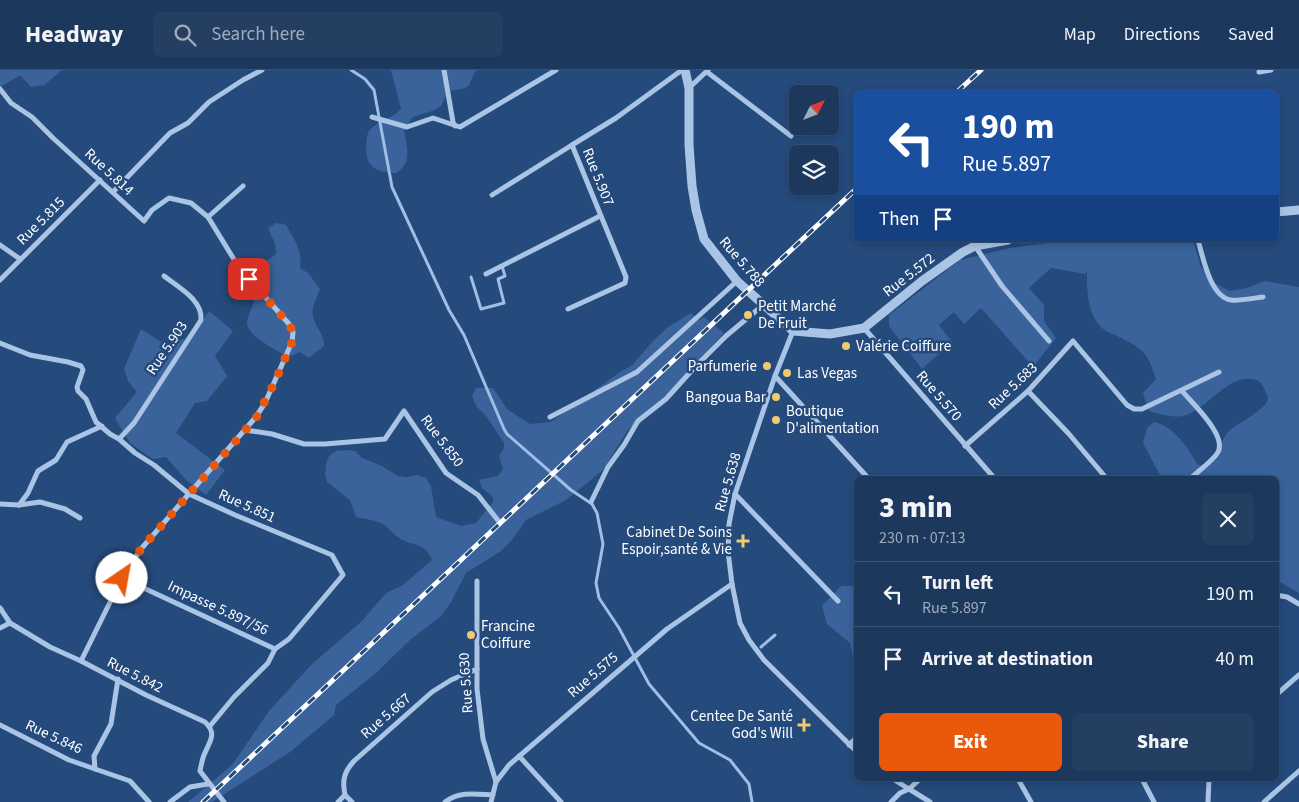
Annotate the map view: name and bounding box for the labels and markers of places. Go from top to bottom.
pin [228,258,270,300]
place label: Petit Marché De Fruit [758,296,836,334]
marker: Petit Marché De Fruit [742,309,754,321]
place label: Valérie Coiffure [856,336,951,357]
marker: Valérie Coiffure [840,340,852,352]
place label: Parfumerie [688,356,757,377]
marker: Parfumerie [761,360,773,372]
place label: Las Vegas [797,363,857,384]
marker: Las Vegas [781,367,793,379]
place label: Bangoua Bar [686,387,767,408]
marker: Bangoua Bar [770,391,782,403]
place label: Boutique D'alimentation [786,401,879,439]
marker: Boutique D'alimentation [770,414,782,426]
place label: Cabinet De Soins Espoir,santé & Vie [621,522,732,560]
marker: Cabinet De Soins Espoir,santé & Vie [736,534,750,548]
place label: Francine Coiffure [481,616,535,654]
marker: Francine Coiffure [465,629,477,641]
place label: Centee De Santé God's Will [690,706,793,744]
marker: Centee De Santé God's Will [797,718,811,732]

